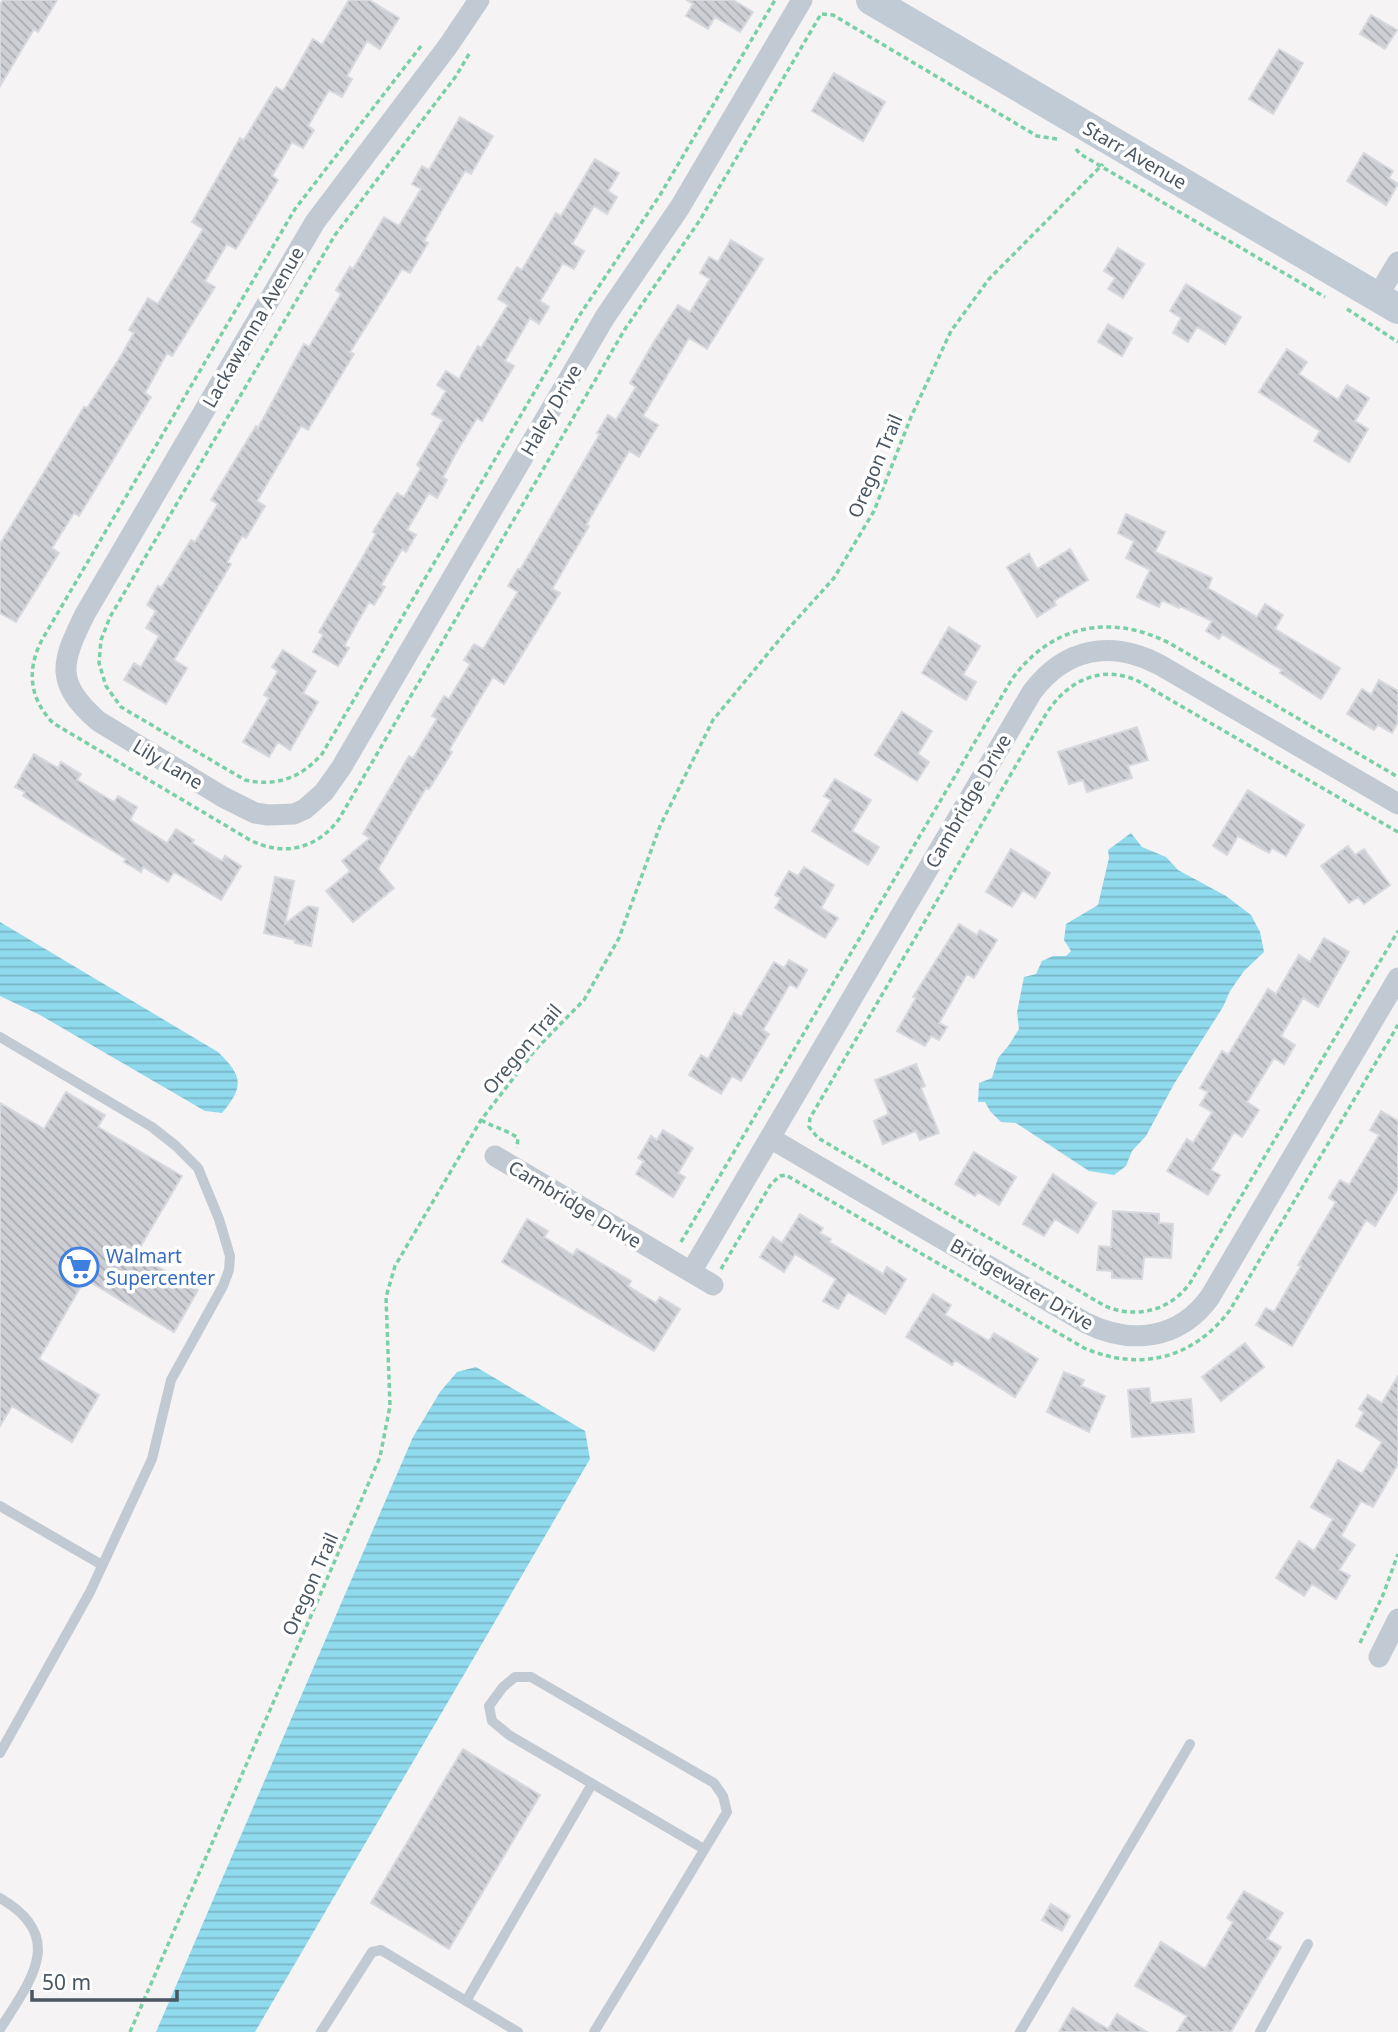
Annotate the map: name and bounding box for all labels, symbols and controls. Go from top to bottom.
street label: Starr Avenue [1079,115,1191,195]
street label: Lackawanna Avenue [196,242,310,412]
street label: Haley Drive [514,360,588,460]
street label: Oregon Trail [841,410,909,522]
street label: Cambridge Drive [919,729,1017,873]
street label: Lily Lane [128,733,208,795]
street label: Oregon Trail [477,998,567,1100]
street label: Cambridge Drive [504,1154,646,1254]
street label: Bridgewater Drive [945,1232,1099,1336]
place label: Walmart Supercenter [106,1243,215,1291]
supermarket icon: Walmart Supercenter [58,1246,100,1288]
street label: Oregon Trail [276,1528,344,1640]
scale bar [32,1958,177,2002]
text: 50 m [42,1968,91,1996]

